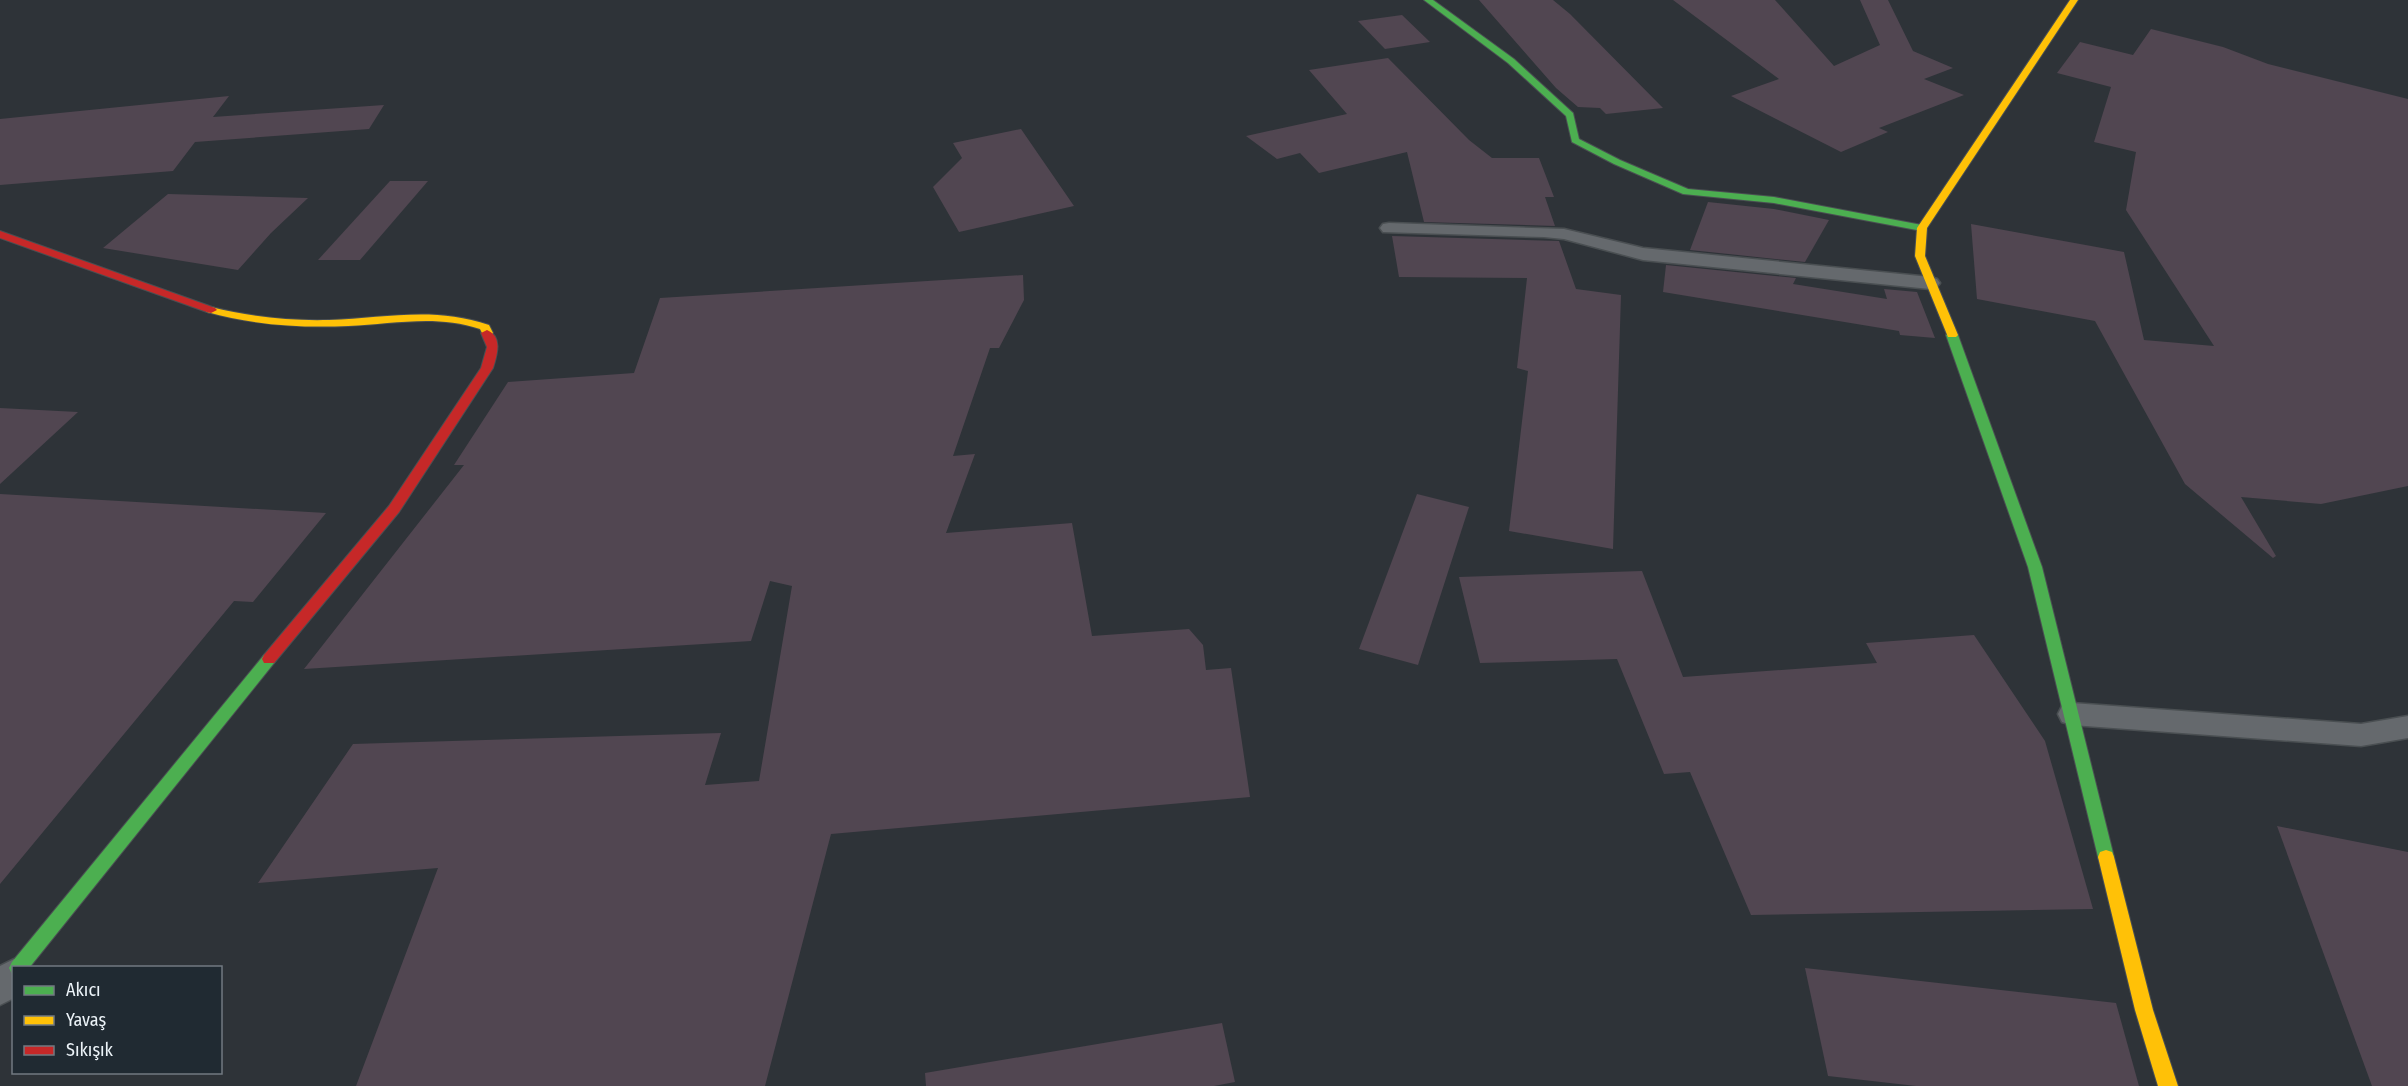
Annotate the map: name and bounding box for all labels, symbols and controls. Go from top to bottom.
legend [12,966,222,1074]
text: Akıcı [66,979,101,1001]
text: Yavaş [66,1009,107,1031]
text: Sıkışık [66,1039,114,1061]

